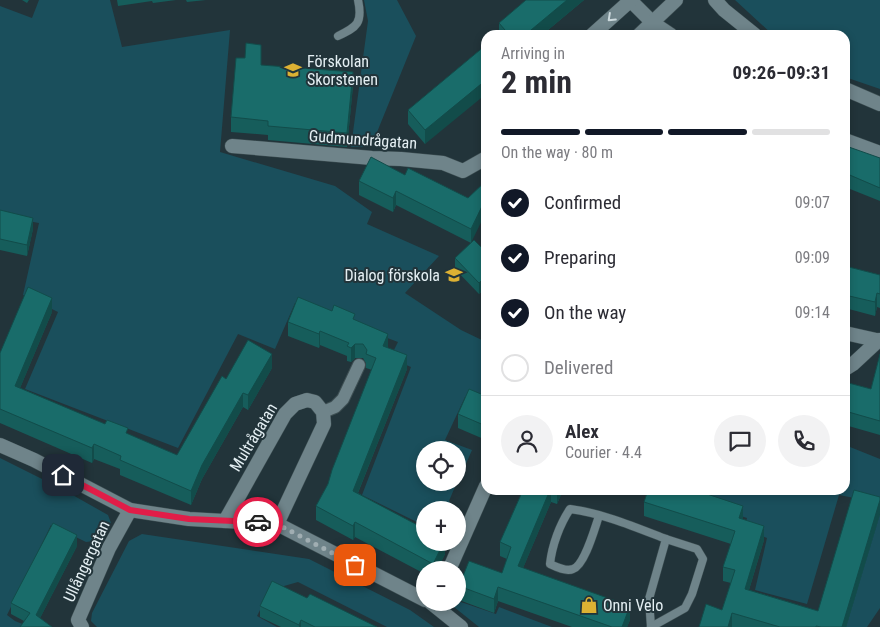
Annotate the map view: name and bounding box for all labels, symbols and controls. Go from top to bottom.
one-way arrow [608,12,617,21]
text: Arriving in [501,44,565,63]
place label: Förskolan Skorstenen [307,52,378,89]
school or university icon: Förskolan Skorstenen [283,60,303,80]
text: 09:26–09:31 [732,61,830,84]
text: 2 min [501,63,572,101]
street label: Gudmundrågatan [308,126,418,153]
text: On the way · 80 m [501,143,613,162]
icon: check [501,189,529,217]
text: Confirmed [544,191,621,214]
text: 09:07 [795,193,830,212]
icon: check [501,244,529,272]
text: Preparing [544,246,616,269]
text: 09:09 [795,248,830,267]
school or university icon: Dialog förskola [444,265,464,285]
place label: Dialog förskola [344,266,440,285]
icon: check [501,299,529,327]
text: On the way [544,301,626,324]
text: 09:14 [795,303,830,322]
text: Delivered [544,356,613,379]
street label: Multrågatan [226,400,281,475]
button: person [501,415,553,467]
button: chat [714,415,766,467]
button: phone [778,415,830,467]
text: Alex [565,420,599,443]
map controls [416,441,466,611]
button: locate [416,441,466,491]
text: Courier · 4.4 [565,443,642,462]
pin [42,454,84,496]
icon: home [49,461,77,489]
courier [233,497,283,547]
button: + [416,501,466,551]
icon: car [244,508,272,536]
street label: Ullångergatan [59,518,114,605]
pin [334,544,376,586]
icon: bag [341,551,369,579]
button: − [416,561,466,611]
shop icon: Onni Velo [579,595,599,615]
place label: Onni Velo [603,596,663,615]

